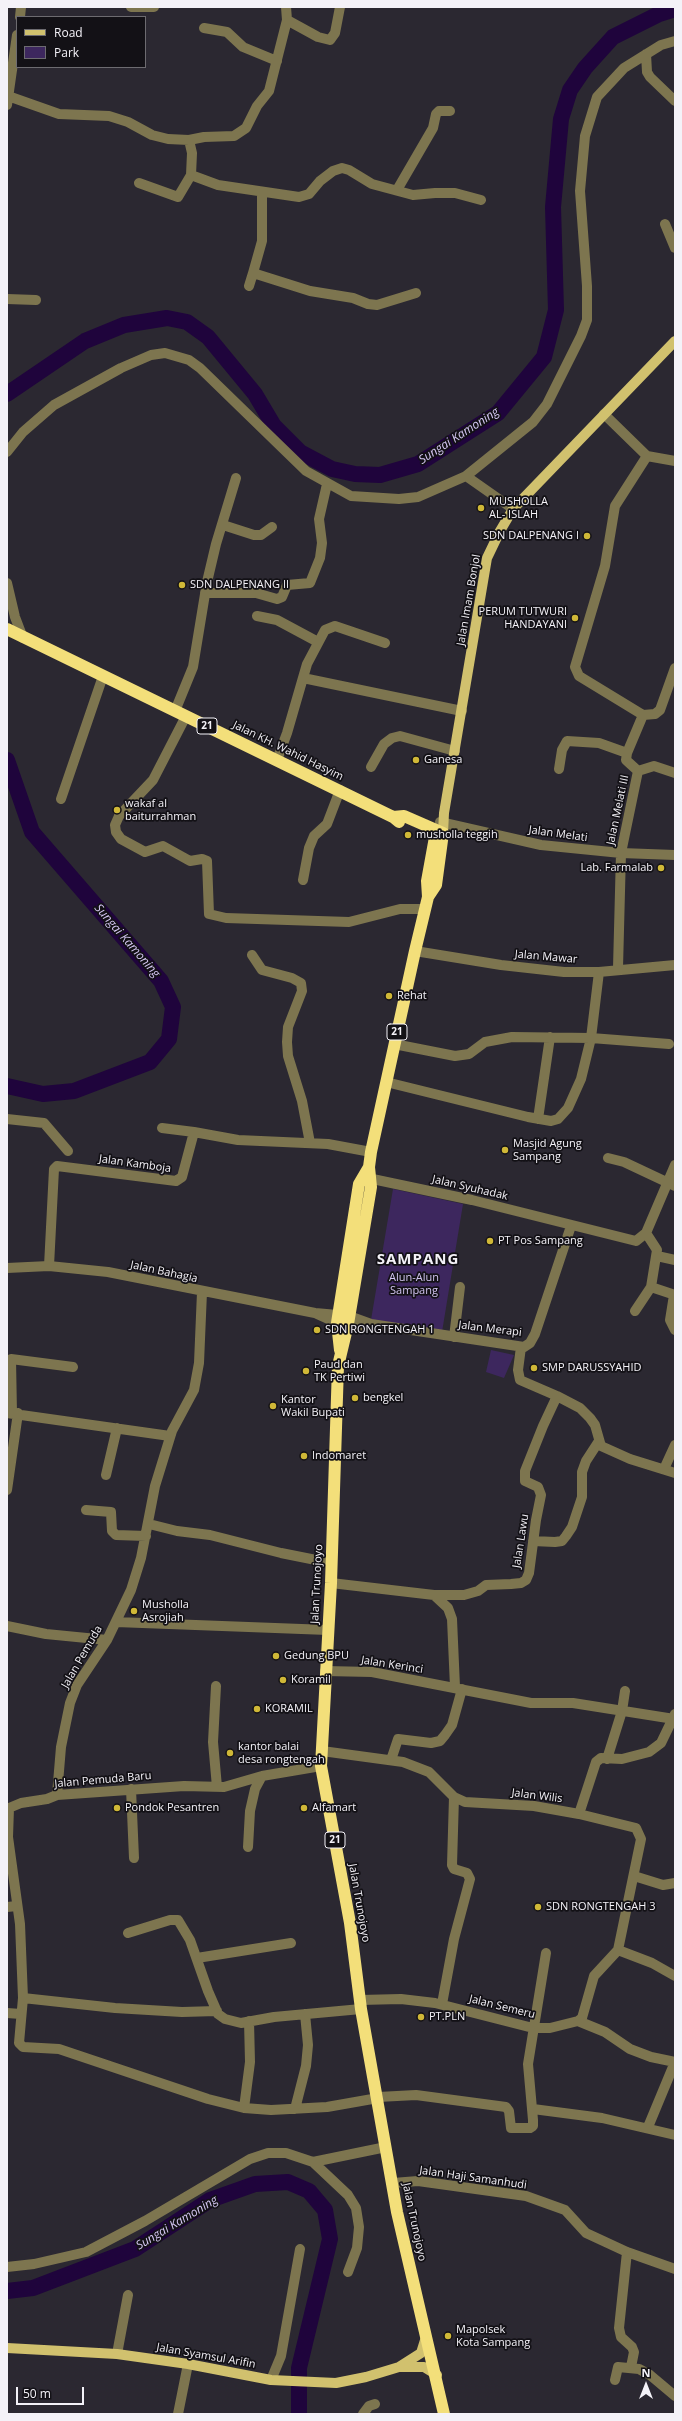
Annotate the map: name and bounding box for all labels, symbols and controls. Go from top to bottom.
legend [16,16,146,68]
text: Road [54,24,83,41]
text: Park [54,44,79,61]
water label: Sungai Kamoning [416,405,502,467]
place label: MUSHOLLA AL- ISLAH [489,495,548,521]
marker: MUSHOLLA AL- ISLAH [476,503,486,513]
place label: SDN DALPENANG I [483,529,579,543]
marker: SDN DALPENANG I [582,531,592,541]
street label: Jalan Imam Bonjol [454,553,484,647]
place label: SDN DALPENANG II [190,578,289,592]
marker: SDN DALPENANG II [177,580,187,590]
place label: PERUM TUTWURI HANDAYANI [479,605,567,631]
marker: PERUM TUTWURI HANDAYANI [570,613,580,623]
road number: 21 [197,718,217,734]
street label: Jalan KH. Wahid Hasyim [231,718,345,784]
place label: Ganesa [424,753,462,767]
marker: Ganesa [411,755,421,765]
street label: Jalan Melati III [604,774,632,846]
place label: wakaf al baiturrahman [125,797,196,823]
marker: wakaf al baiturrahman [112,805,122,815]
street label: Jalan Melati [528,823,588,845]
place label: musholla teggih [416,828,498,842]
marker: musholla teggih [403,830,413,840]
place label: Lab. Farmalab [580,861,653,875]
marker: Lab. Farmalab [656,863,666,873]
water label: Sungai Kamoning [91,901,163,981]
street label: Jalan Mawar [514,948,578,966]
place label: Rehat [397,989,427,1003]
marker: Rehat [384,991,394,1001]
road number: 21 [387,1024,407,1040]
place label: Masjid Agung Sampang [513,1137,582,1163]
marker: Masjid Agung Sampang [500,1145,510,1155]
street label: Jalan Kamboja [98,1152,172,1176]
street label: Jalan Syuhadak [431,1173,509,1203]
place label: PT Pos Sampang [498,1234,583,1248]
marker: PT Pos Sampang [485,1236,495,1246]
district label: SAMPANG [377,1251,459,1269]
street label: Jalan Bahagia [129,1258,199,1286]
park label: Alun-Alun Sampang [389,1271,439,1297]
street label: Jalan Merapi [458,1319,522,1339]
place label: SDN RONGTENGAH 1 [325,1323,434,1337]
marker: SDN RONGTENGAH 1 [312,1325,322,1335]
place label: Paud dan TK Pertiwi [314,1358,365,1384]
place label: SMP DARUSSYAHID [542,1361,641,1375]
marker: SMP DARUSSYAHID [529,1363,539,1373]
marker: Paud dan TK Pertiwi [301,1366,311,1376]
place label: bengkel [363,1391,403,1405]
place label: Kantor Wakil Bupati [281,1393,345,1419]
marker: bengkel [350,1393,360,1403]
marker: Kantor Wakil Bupati [268,1401,278,1411]
place label: Indomaret [312,1449,366,1463]
marker: Indomaret [299,1451,309,1461]
street label: Jalan Lawu [510,1513,532,1569]
street label: Jalan Trunojoyo [308,1544,326,1624]
place label: Musholla Asrojiah [142,1598,189,1624]
marker: Musholla Asrojiah [129,1606,139,1616]
street label: Jalan Pemuda [59,1623,105,1691]
place label: Gedung BPU [284,1649,349,1663]
marker: Gedung BPU [271,1651,281,1661]
street label: Jalan Kerinci [360,1654,424,1676]
place label: Koramil [291,1673,331,1687]
marker: Koramil [278,1675,288,1685]
place label: KORAMIL [265,1702,313,1716]
marker: KORAMIL [252,1704,262,1714]
place label: kantor balai desa rongtengah [238,1740,325,1766]
marker: kantor balai desa rongtengah [225,1748,235,1758]
street label: Jalan Pemuda Baru [54,1769,152,1791]
street label: Jalan Wilis [511,1786,563,1806]
place label: Pondok Pesantren [125,1801,219,1815]
place label: Alfamart [312,1801,356,1815]
marker: Pondok Pesantren [112,1803,122,1813]
marker: Alfamart [299,1803,309,1813]
road number: 21 [325,1832,345,1848]
street label: Jalan Trunojoyo [346,1863,372,1943]
place label: SDN RONGTENGAH 3 [546,1900,655,1914]
marker: SDN RONGTENGAH 3 [533,1902,543,1912]
street label: Jalan Semeru [468,1992,536,2022]
place label: PT.PLN [429,2010,465,2024]
marker: PT.PLN [416,2012,426,2022]
street label: Jalan Haji Samanhudi [418,2164,528,2192]
street label: Jalan Trunojoyo [399,2182,429,2262]
water label: Sungai Kamoning [134,2193,220,2253]
place label: Mapolsek Kota Sampang [456,2323,530,2349]
marker: Mapolsek Kota Sampang [443,2331,453,2341]
street label: Jalan Syamsul Arifin [155,2341,257,2371]
north arrow [626,2365,666,2405]
text: N [642,2365,650,2380]
scale bar [18,2379,86,2405]
text: 50 m [23,2385,51,2402]

